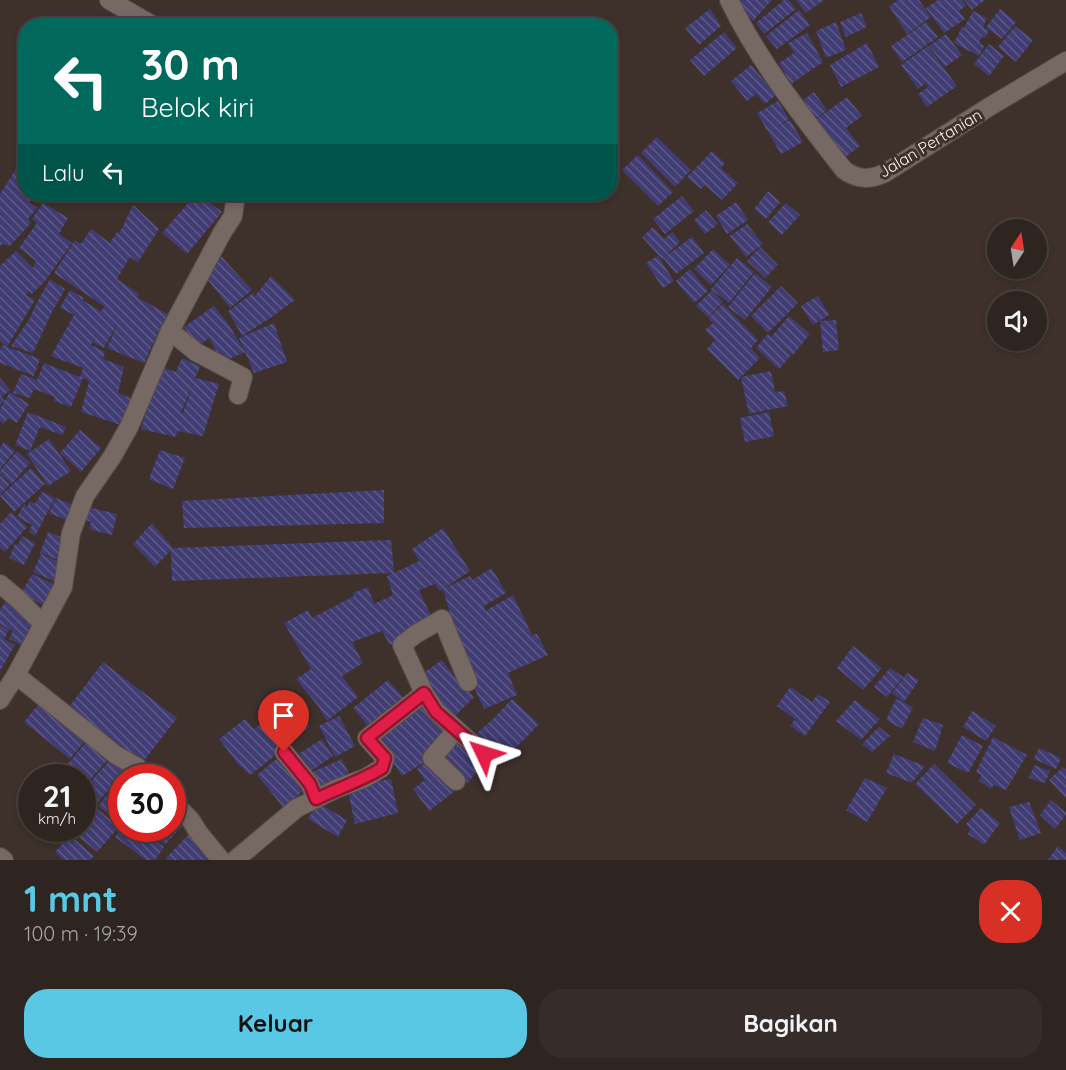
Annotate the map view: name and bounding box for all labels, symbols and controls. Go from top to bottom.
text: 30 m [141,38,240,91]
icon: left [42,42,120,120]
text: Belok kiri [141,90,254,124]
street label: Jalan Pertanian [875,104,985,182]
icon: left [97,156,130,189]
text: Lalu [42,159,85,187]
north arrow [987,219,1047,279]
map controls [987,219,1047,351]
button: sound [987,291,1047,351]
pin [258,690,309,752]
icon: arrive [267,699,300,732]
position arrow [452,722,516,786]
speed limit sign: 30 [108,764,186,842]
text: 21 [43,777,71,815]
text: km/h [38,809,76,828]
text: 1 mnt [24,876,117,921]
button: close [979,880,1042,943]
text: 100 m · 19:39 [24,921,138,946]
button: Keluar [24,989,527,1058]
button: Bagikan [539,989,1042,1058]

